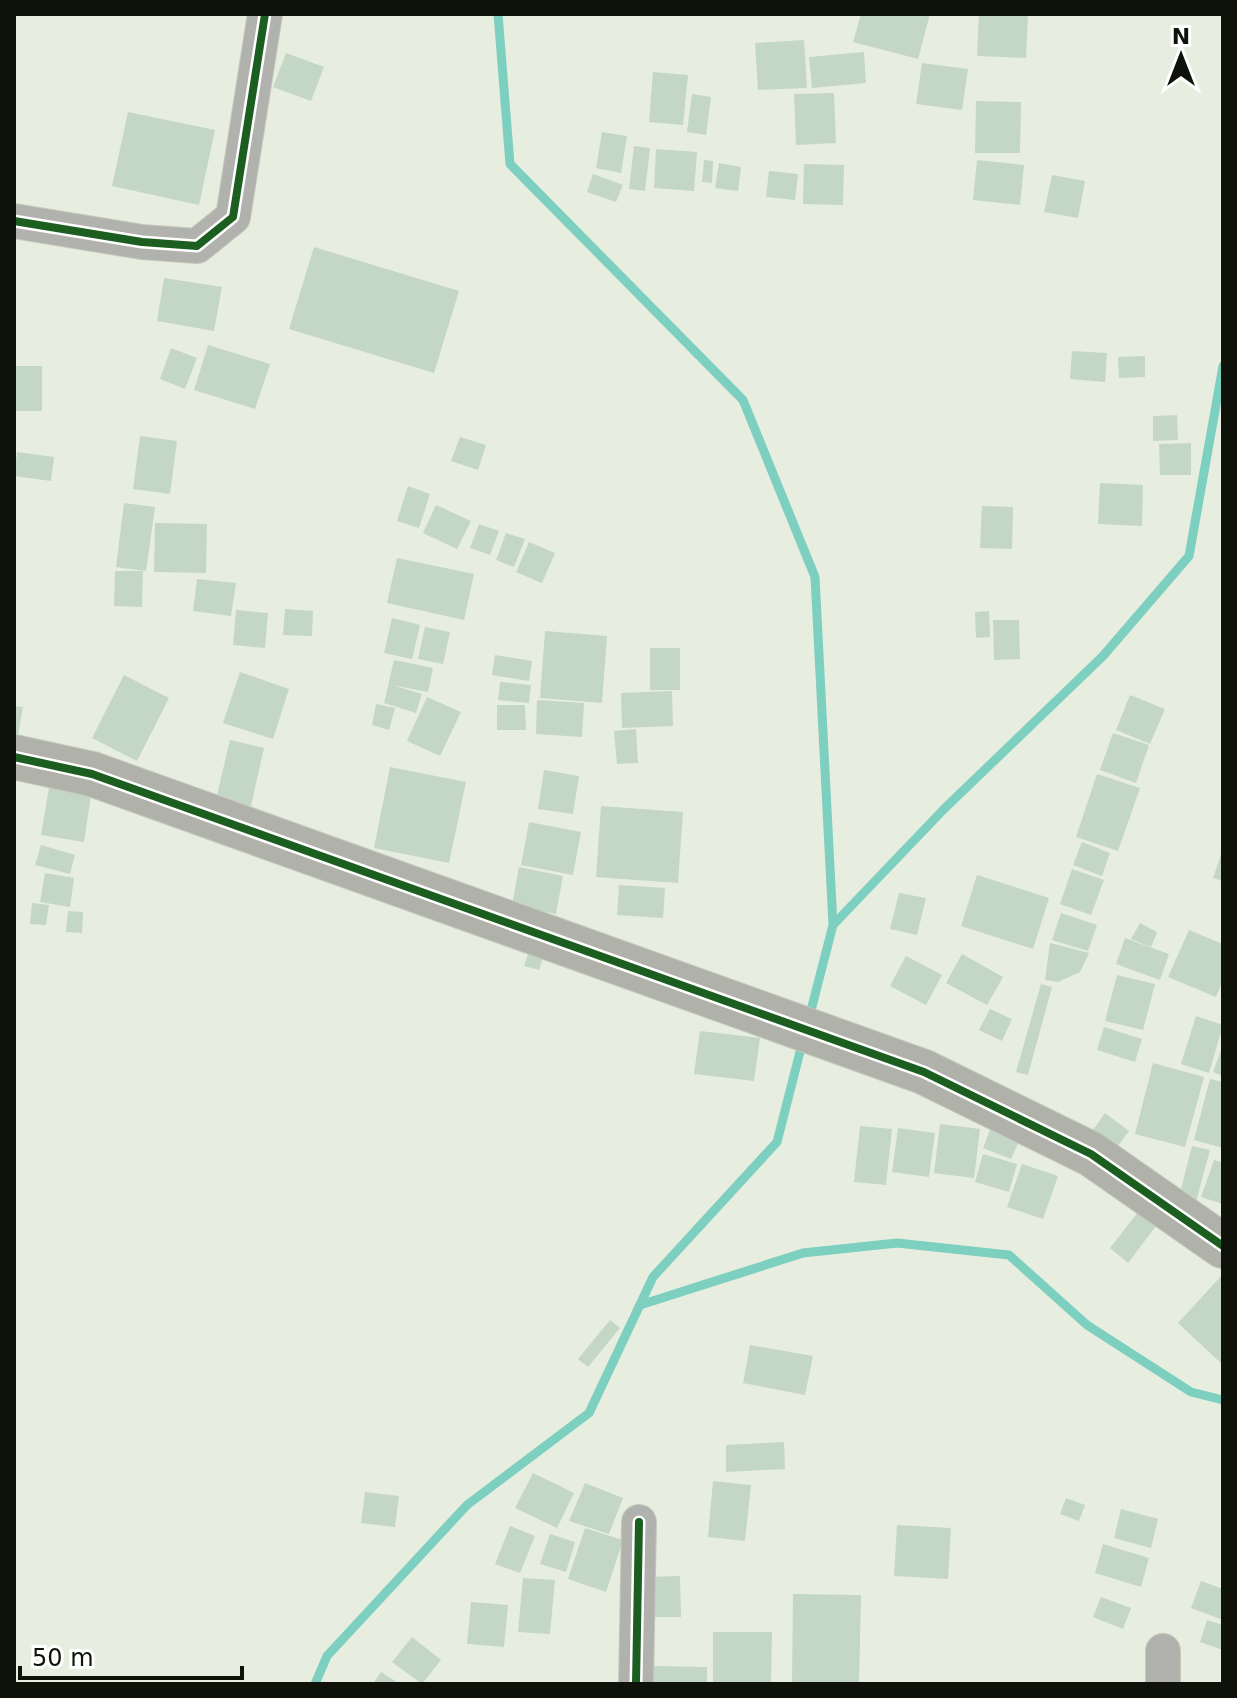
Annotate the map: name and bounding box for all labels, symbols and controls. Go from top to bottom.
north arrow [1141,16,1221,96]
text: N [1172,24,1190,49]
scale bar [20,1630,242,1680]
text: 50 m [32,1644,94,1672]

